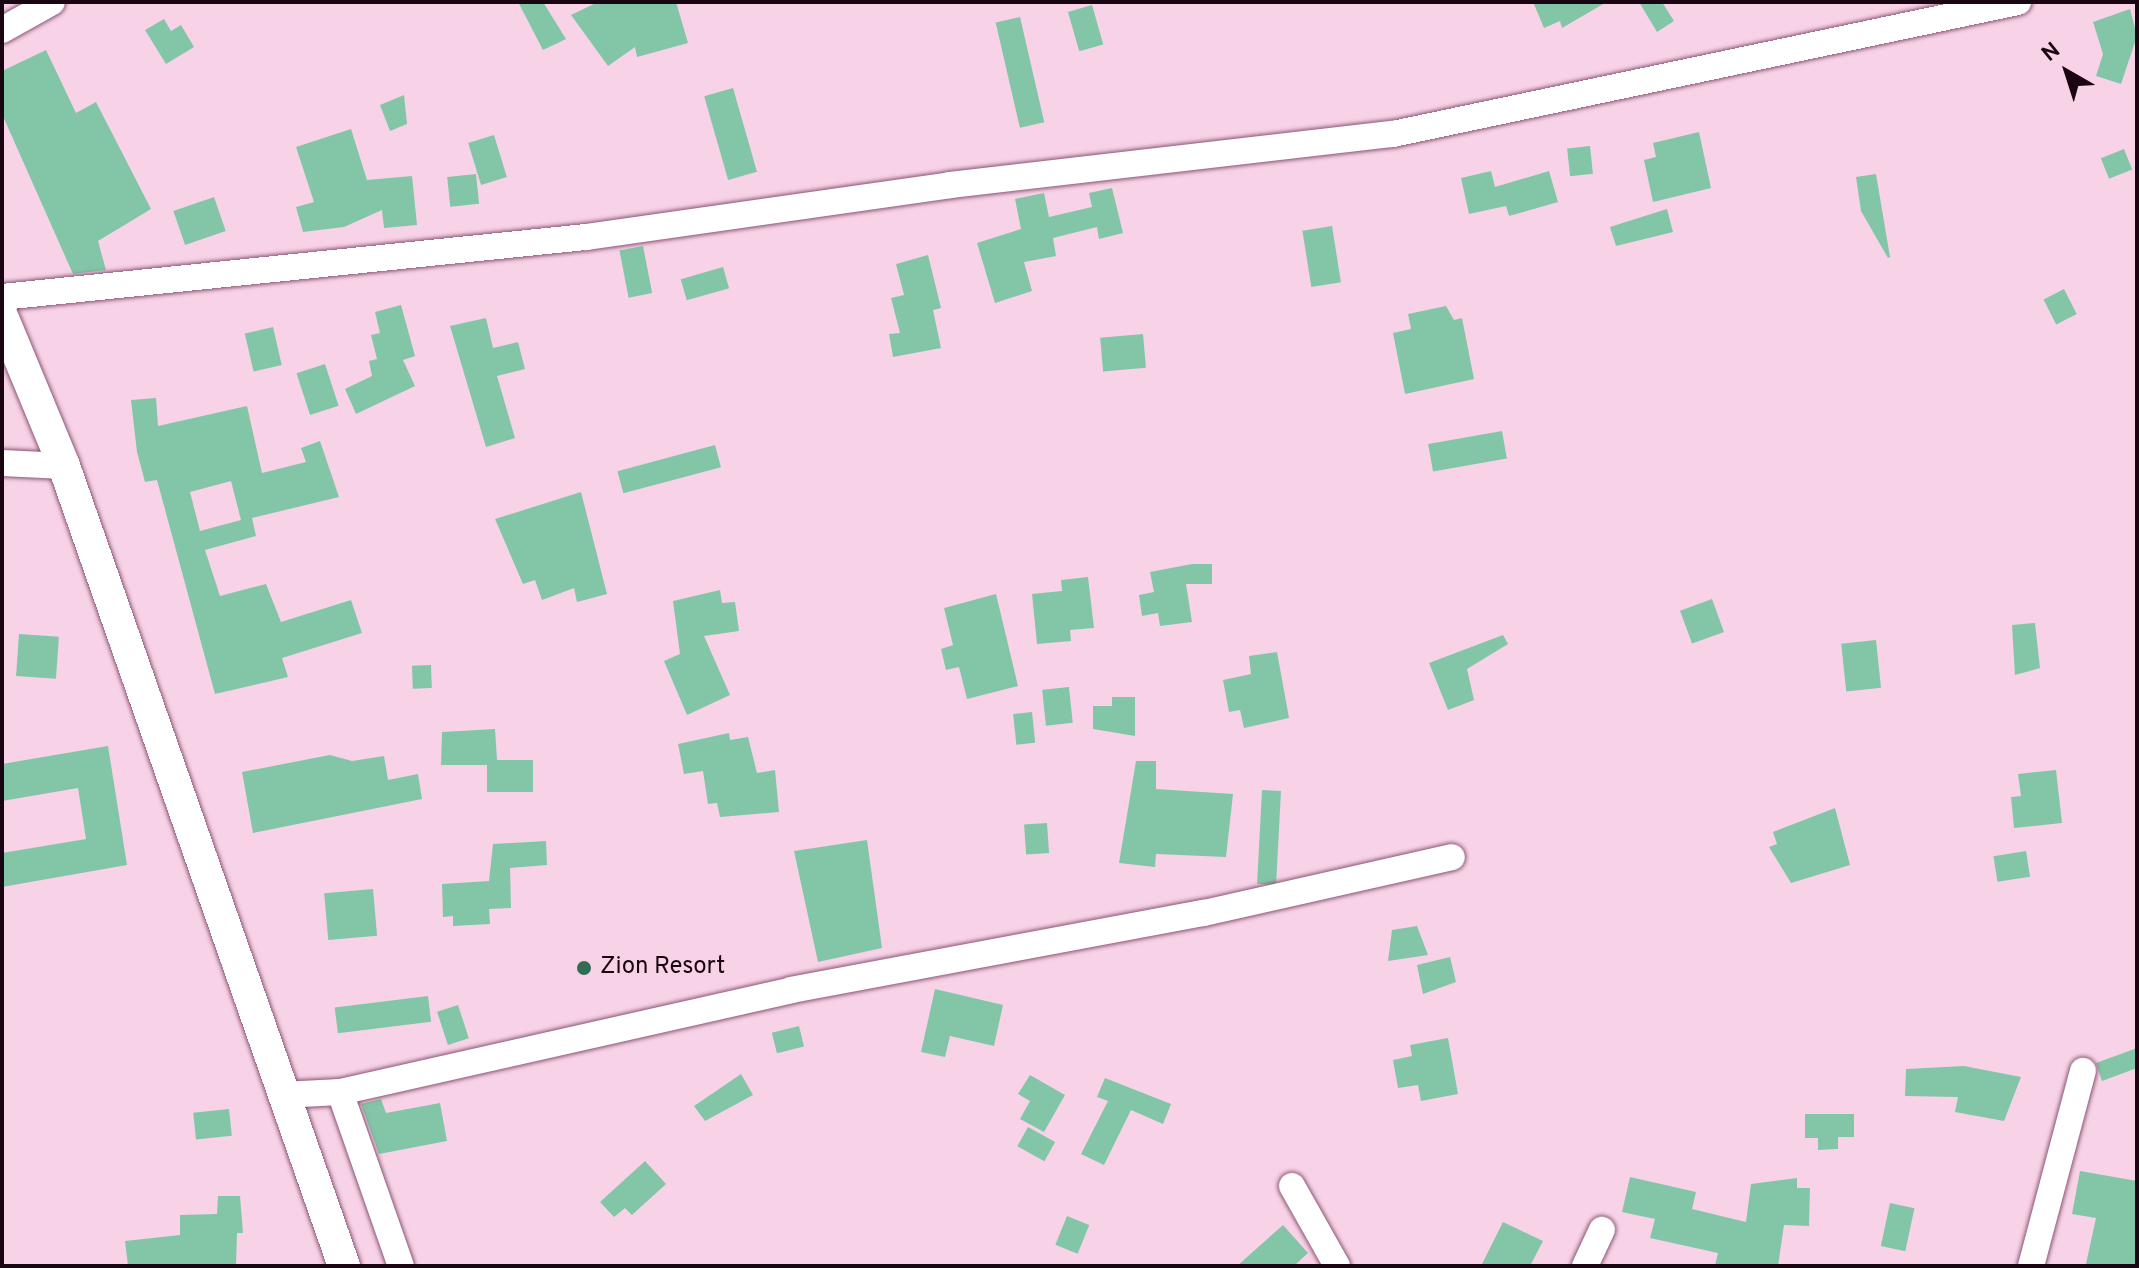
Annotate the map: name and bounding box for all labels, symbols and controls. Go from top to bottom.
north arrow [2027,32,2107,112]
text: N [2037,38,2066,68]
place label: Zion Resort [600,954,725,982]
marker: Zion Resort [575,959,593,977]

